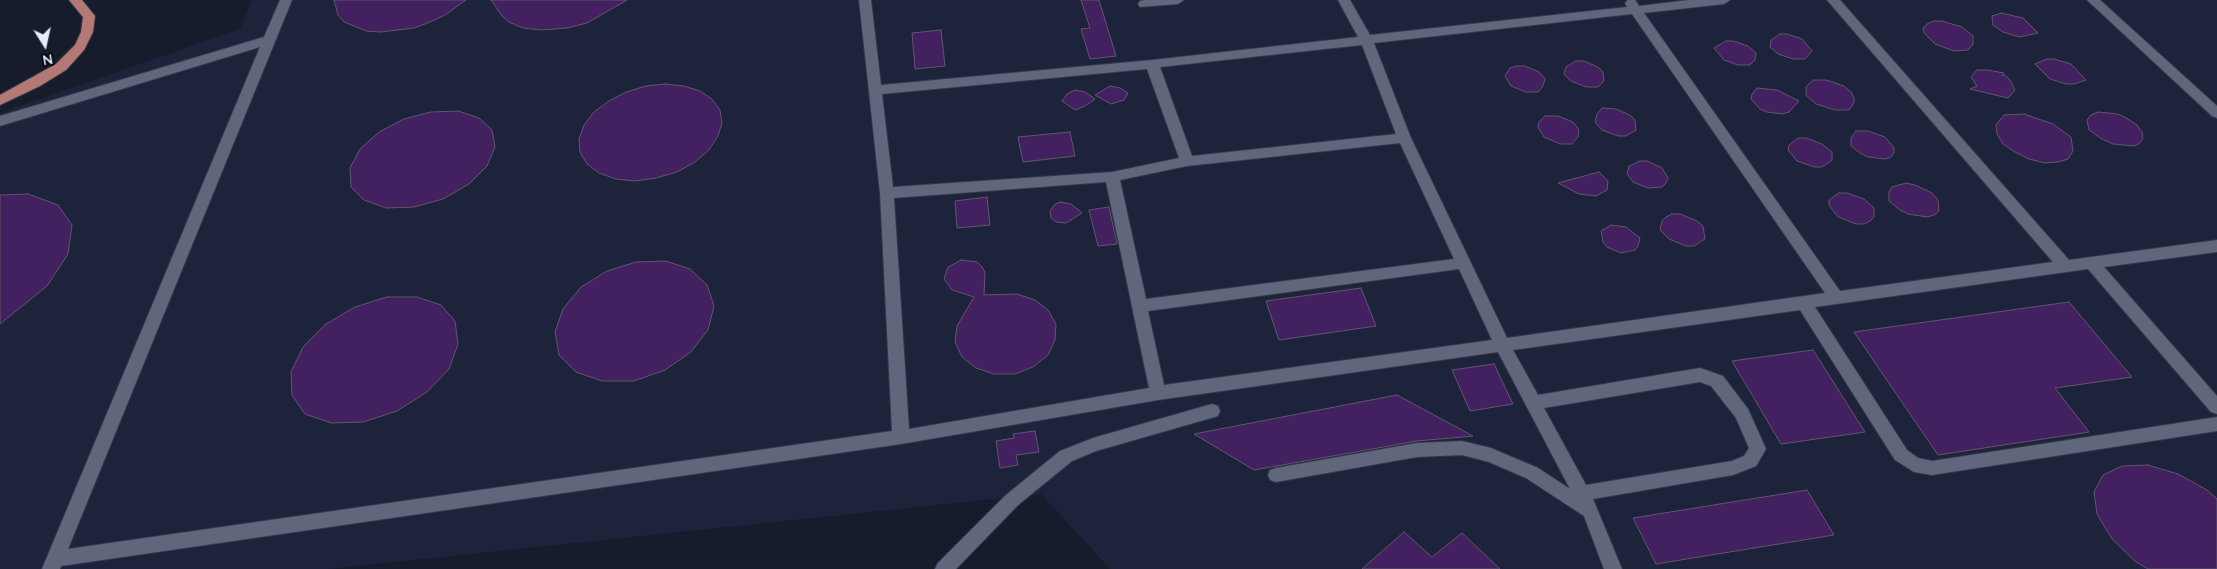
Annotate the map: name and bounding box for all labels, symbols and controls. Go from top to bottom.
north arrow [20,20,70,70]
text: N [41,50,54,70]

